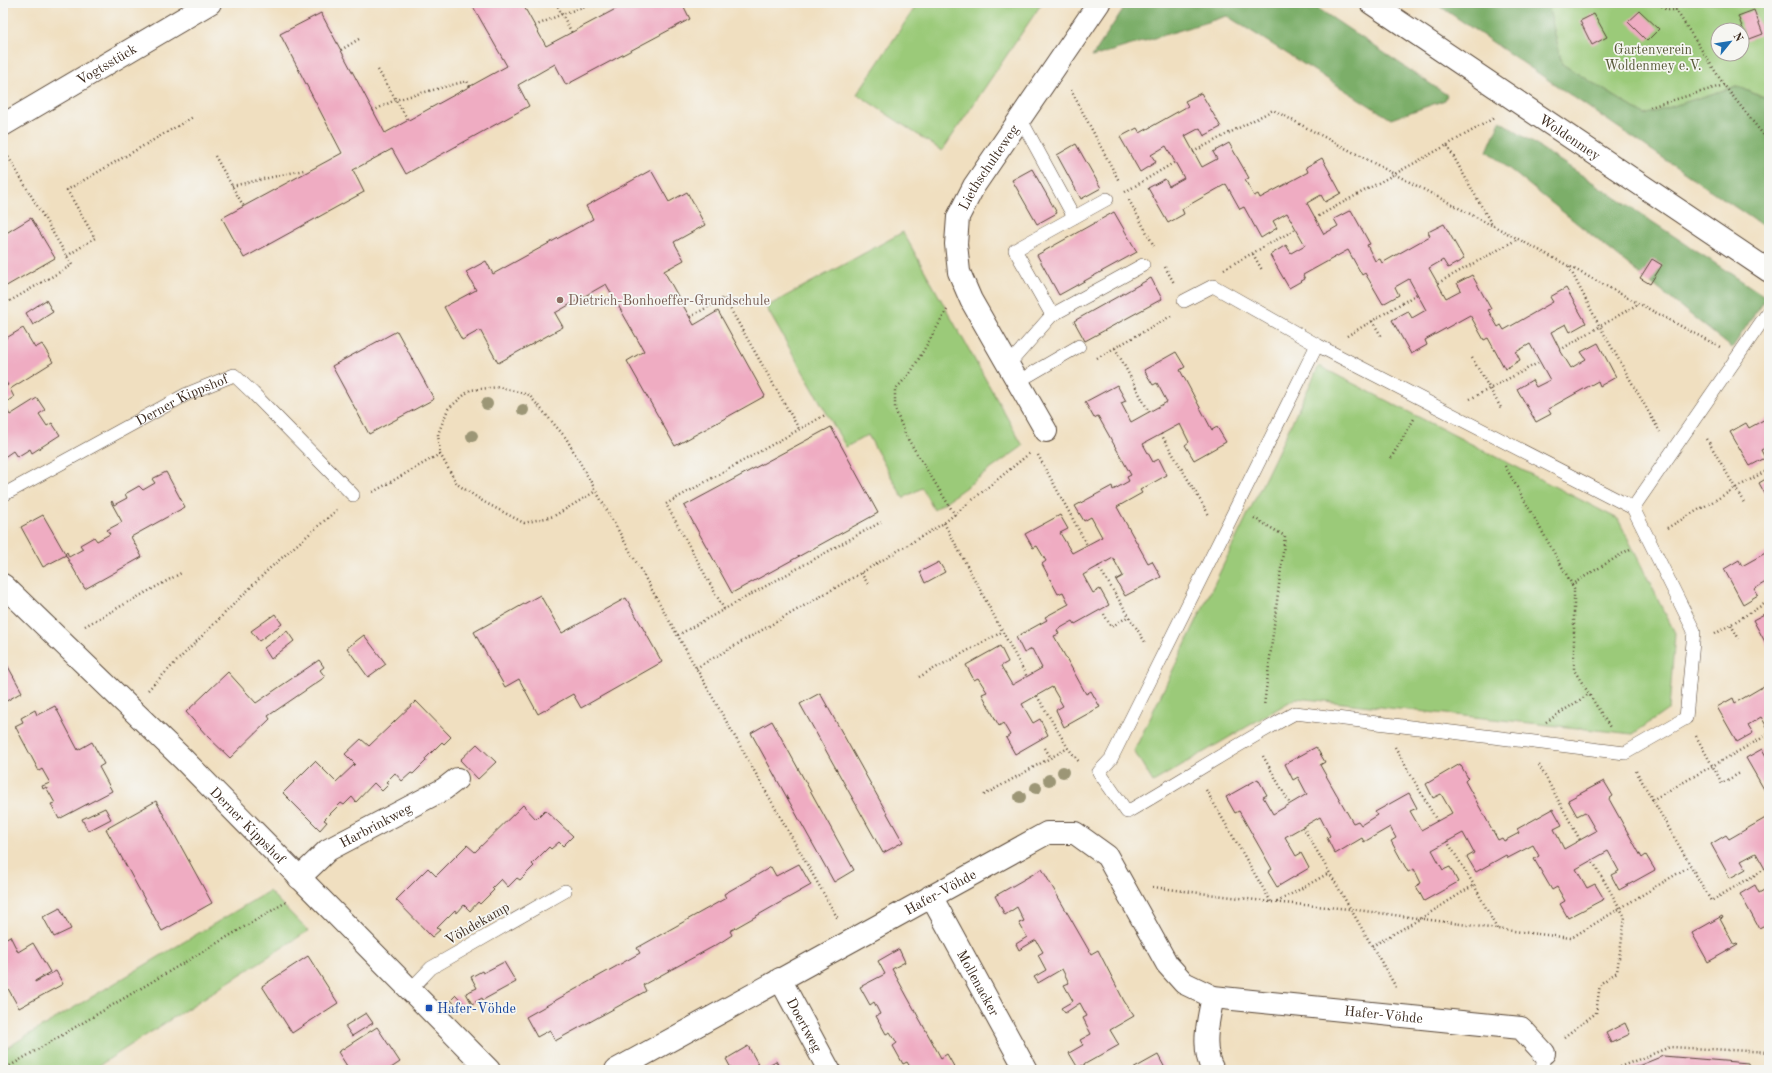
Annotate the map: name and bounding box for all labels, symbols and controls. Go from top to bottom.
north arrow [1710,22,1750,62]
text: N [1730,31,1745,45]
street label: Vogtsstück [75,42,139,88]
park label: Gartenverein Woldenmey e.V. [1604,43,1702,73]
street label: Woldenmey [1536,112,1603,164]
street label: Liethschulteweg [957,122,1022,213]
place label: Dietrich-Bonhoeffer-Grundschule [568,294,770,308]
marker: Dietrich-Bonhoeffer-Grundschule [555,295,565,305]
street label: Derner Kippshof [134,372,232,429]
street label: Derner Kippshof [207,785,289,868]
street label: Harbrinkweg [338,801,415,851]
street label: Hafer-Vöhde [903,867,979,918]
street label: Vöhdekamp [443,900,512,948]
street label: Mollenacker [954,948,1001,1019]
street label: Doertweg [784,996,824,1055]
place label: Hafer-Vöhde [437,1002,516,1016]
marker: Hafer-Vöhde [424,1003,434,1013]
street label: Hafer-Vöhde [1343,1004,1424,1026]

